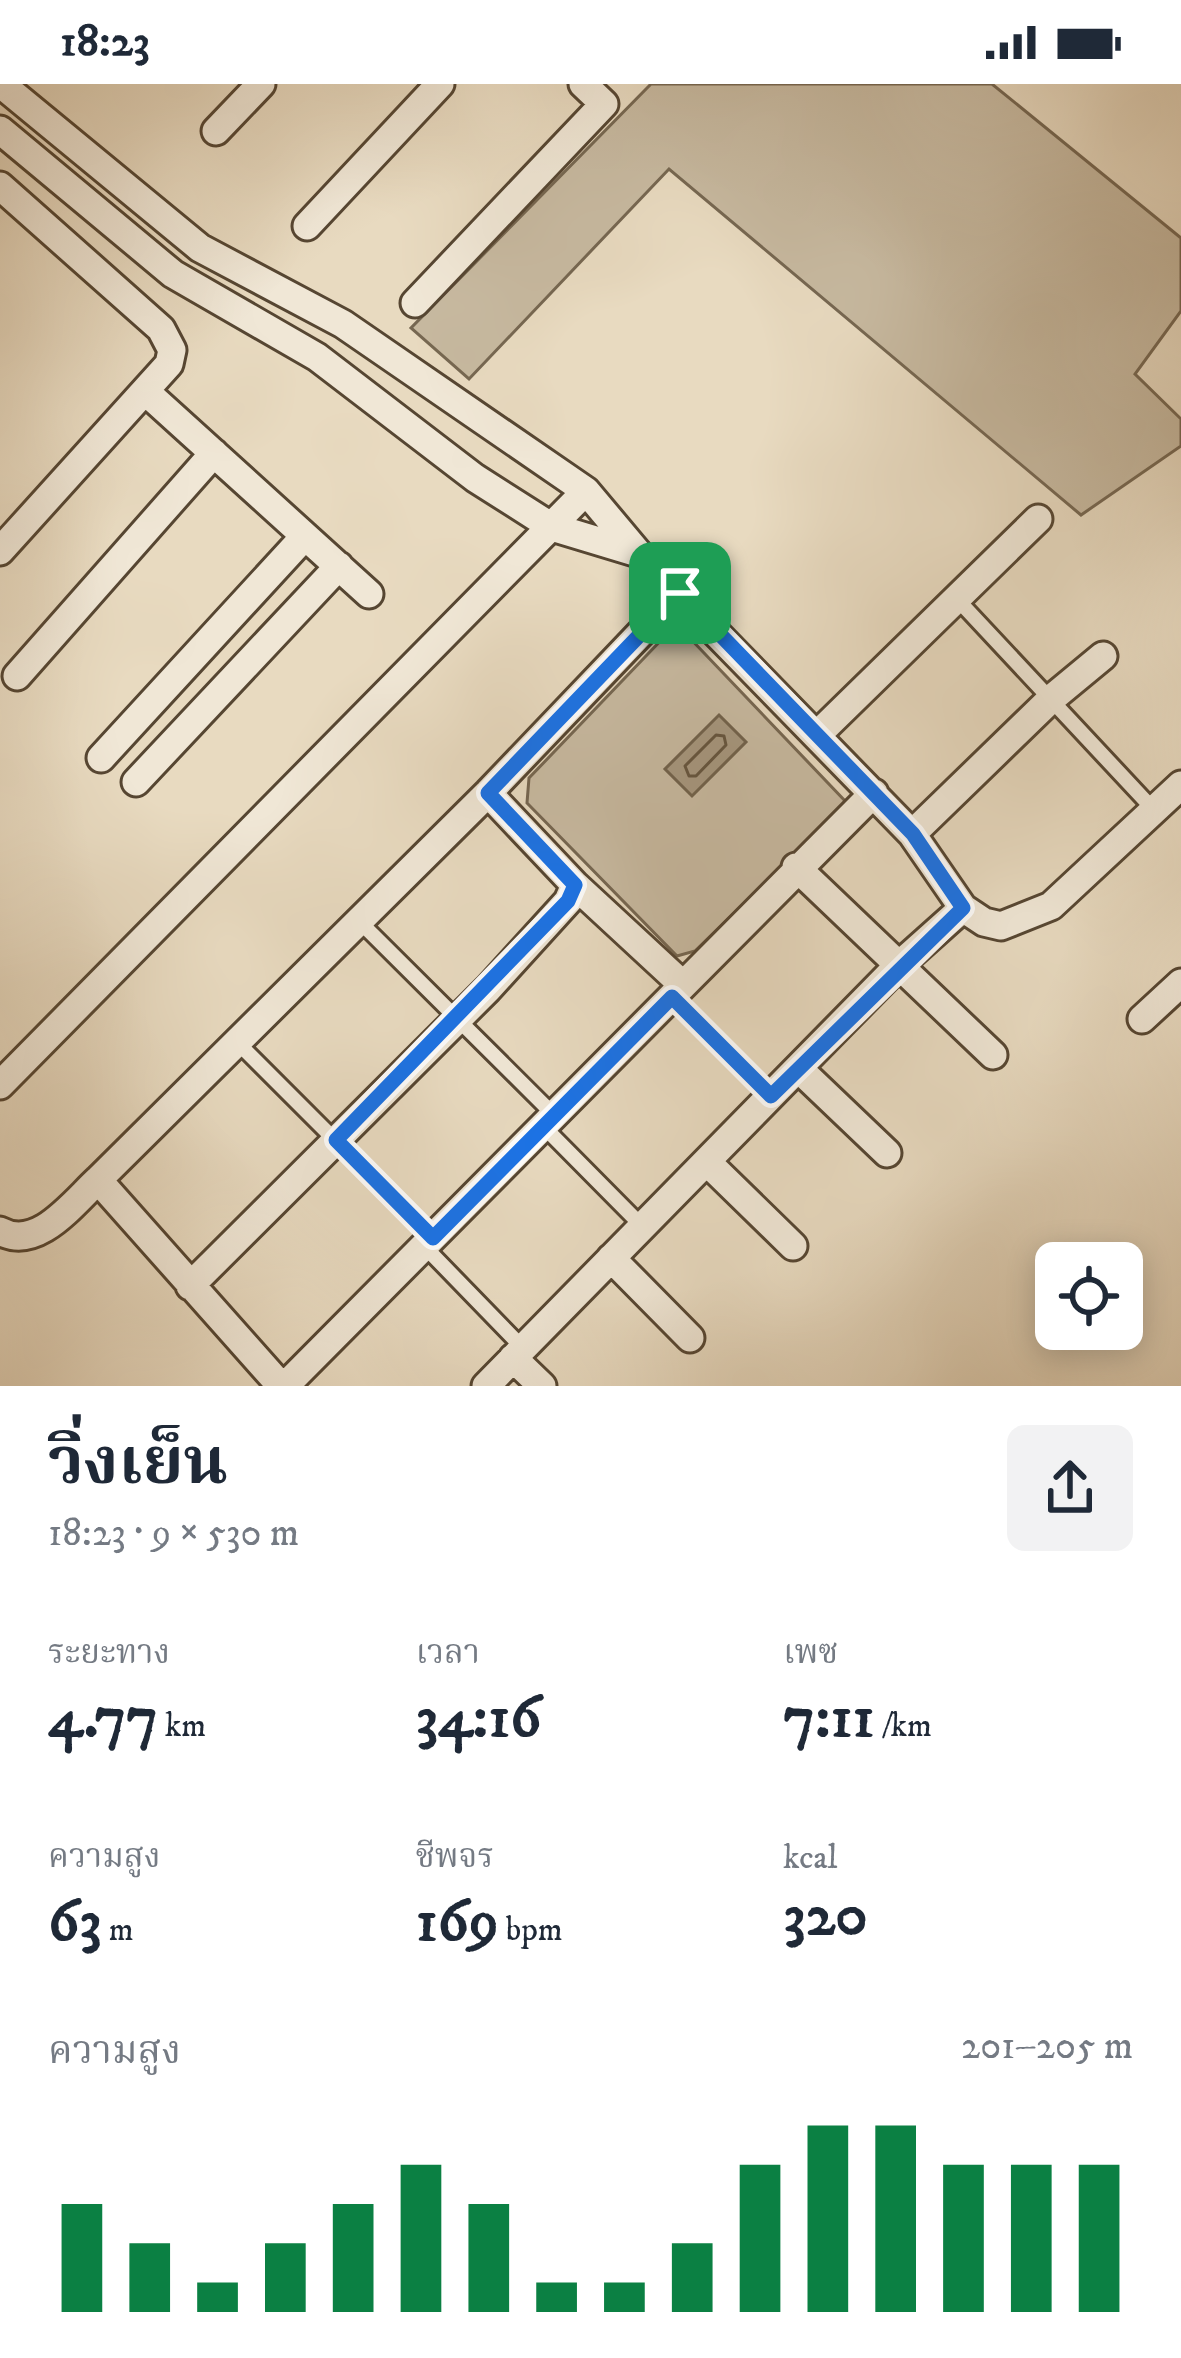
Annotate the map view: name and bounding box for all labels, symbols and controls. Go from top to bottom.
text: 18:23 [60,14,150,70]
pin [629,542,731,644]
icon: arrive [647,560,713,626]
map controls [1035,1242,1143,1350]
button: locate [1035,1242,1143,1350]
text: วิ่งเย็น [48,1423,228,1505]
button: share [1007,1425,1133,1551]
text: 18:23 · 9 × 530 m [48,1509,299,1558]
text: ระยะทาง [48,1633,170,1674]
text: เวลา [416,1633,480,1674]
text: เพซ [783,1633,838,1674]
text: 4.77 [48,1681,158,1756]
text: 34:16 [416,1681,541,1756]
text: 7:11 [783,1681,875,1756]
text: km [158,1706,206,1747]
text: /km [875,1706,932,1747]
text: ความสูง [48,1837,161,1878]
text: ชีพจร [416,1837,494,1878]
text: kcal [783,1838,838,1879]
text: 320 [783,1879,867,1954]
text: 63 [48,1885,102,1960]
text: 169 [416,1885,499,1960]
text: m [102,1910,134,1951]
text: bpm [499,1910,563,1951]
text: 201–205 m [961,2022,1133,2071]
text: ความสูง [48,2027,181,2076]

